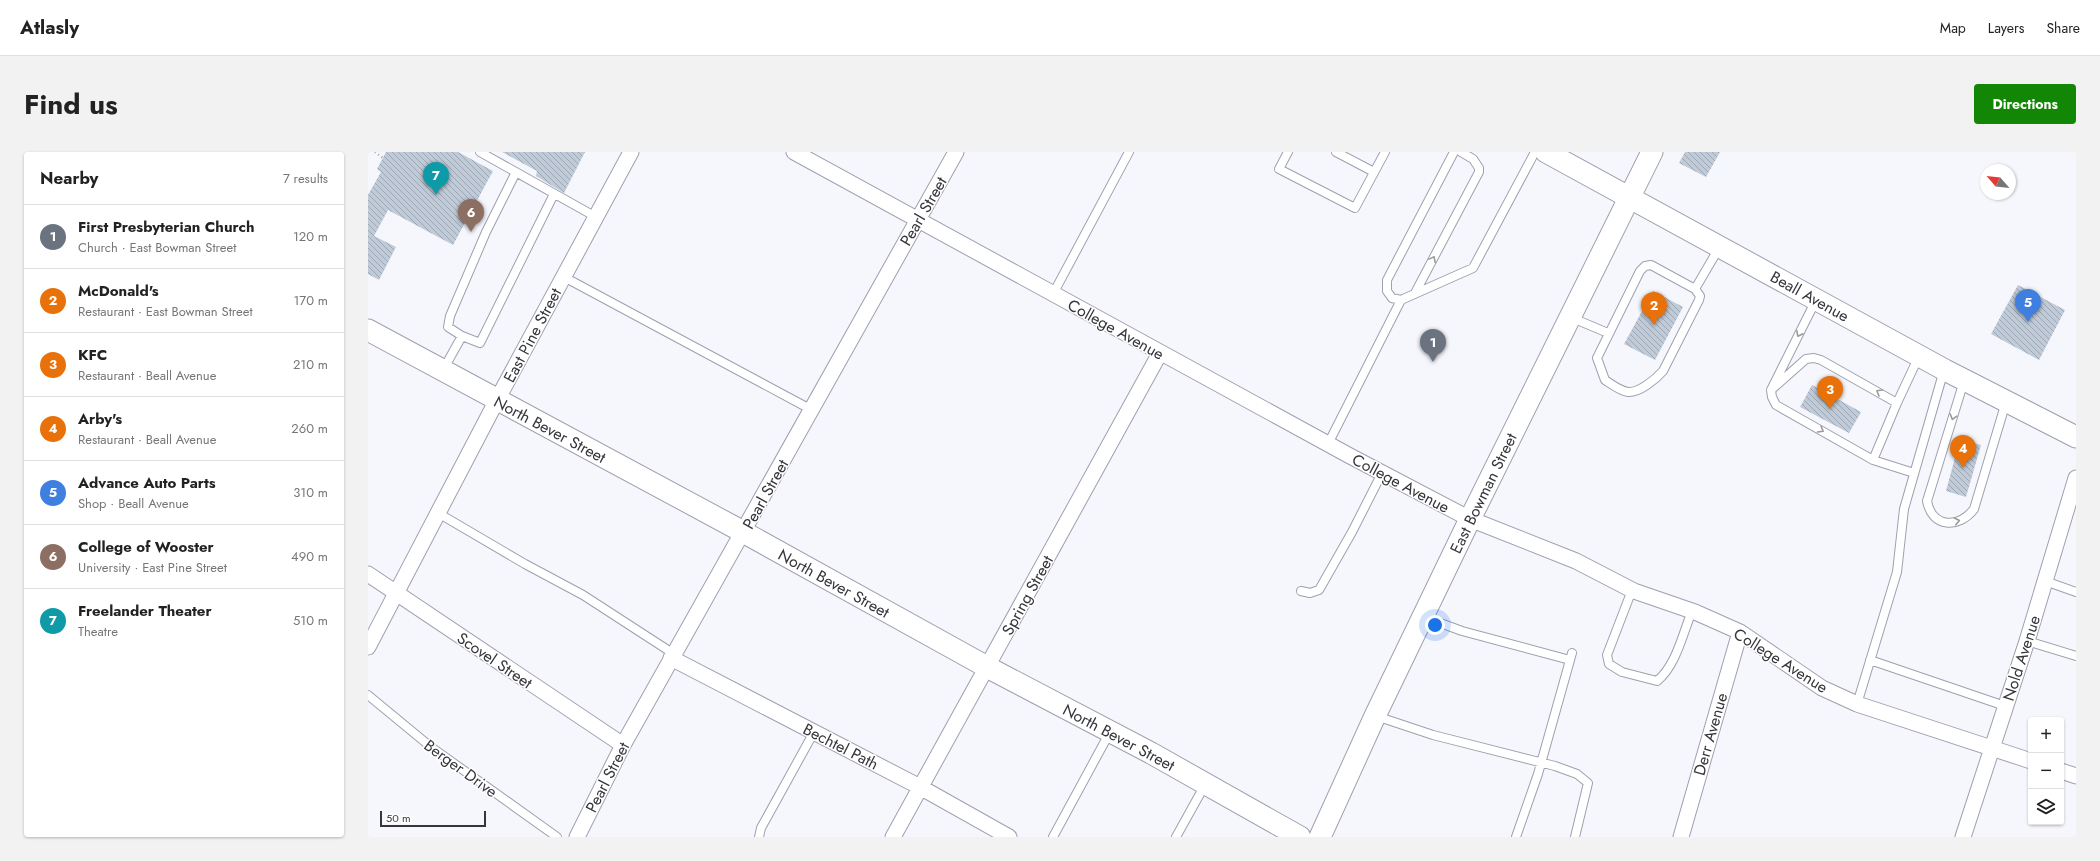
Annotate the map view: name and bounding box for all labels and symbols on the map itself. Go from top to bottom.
pin: 7 [423,162,449,195]
north arrow [1980,164,2016,200]
street label: Pearl Street [894,172,953,250]
pin: 6 [458,199,484,232]
one-way arrow [1428,256,1436,263]
street label: Beall Avenue [1766,265,1853,328]
street label: East Pine Street [498,284,567,387]
pin: 5 [2015,289,2041,322]
pin: 2 [1641,292,1667,325]
street label: College Avenue [1063,293,1168,366]
pin: 1 [1420,329,1446,362]
one-way arrow [1796,330,1804,337]
pin: 3 [1817,376,1843,409]
street label: North Bever Street [490,390,610,469]
one-way arrow [1876,390,1883,397]
one-way arrow [1949,414,1958,421]
one-way arrow [1817,426,1824,433]
street label: East Bowman Street [1444,429,1523,557]
pin: 4 [1950,435,1976,468]
street label: College Avenue [1348,448,1454,519]
street label: Pearl Street [737,455,794,533]
one-way arrow [1953,518,1960,526]
street label: North Bever Street [774,543,894,624]
street label: Spring Street [996,551,1059,639]
street label: Nold Avenue [1997,612,2046,704]
your location [1425,615,1445,635]
street label: College Avenue [1729,622,1832,699]
street label: Scovel Street [452,627,537,694]
street label: Derr Avenue [1688,690,1733,778]
street label: North Bever Street [1059,698,1179,777]
street label: Bechtel Path [799,718,883,775]
street label: Berger Drive [419,734,502,803]
street label: Pearl Street [580,738,635,816]
scale bar [380,809,486,828]

